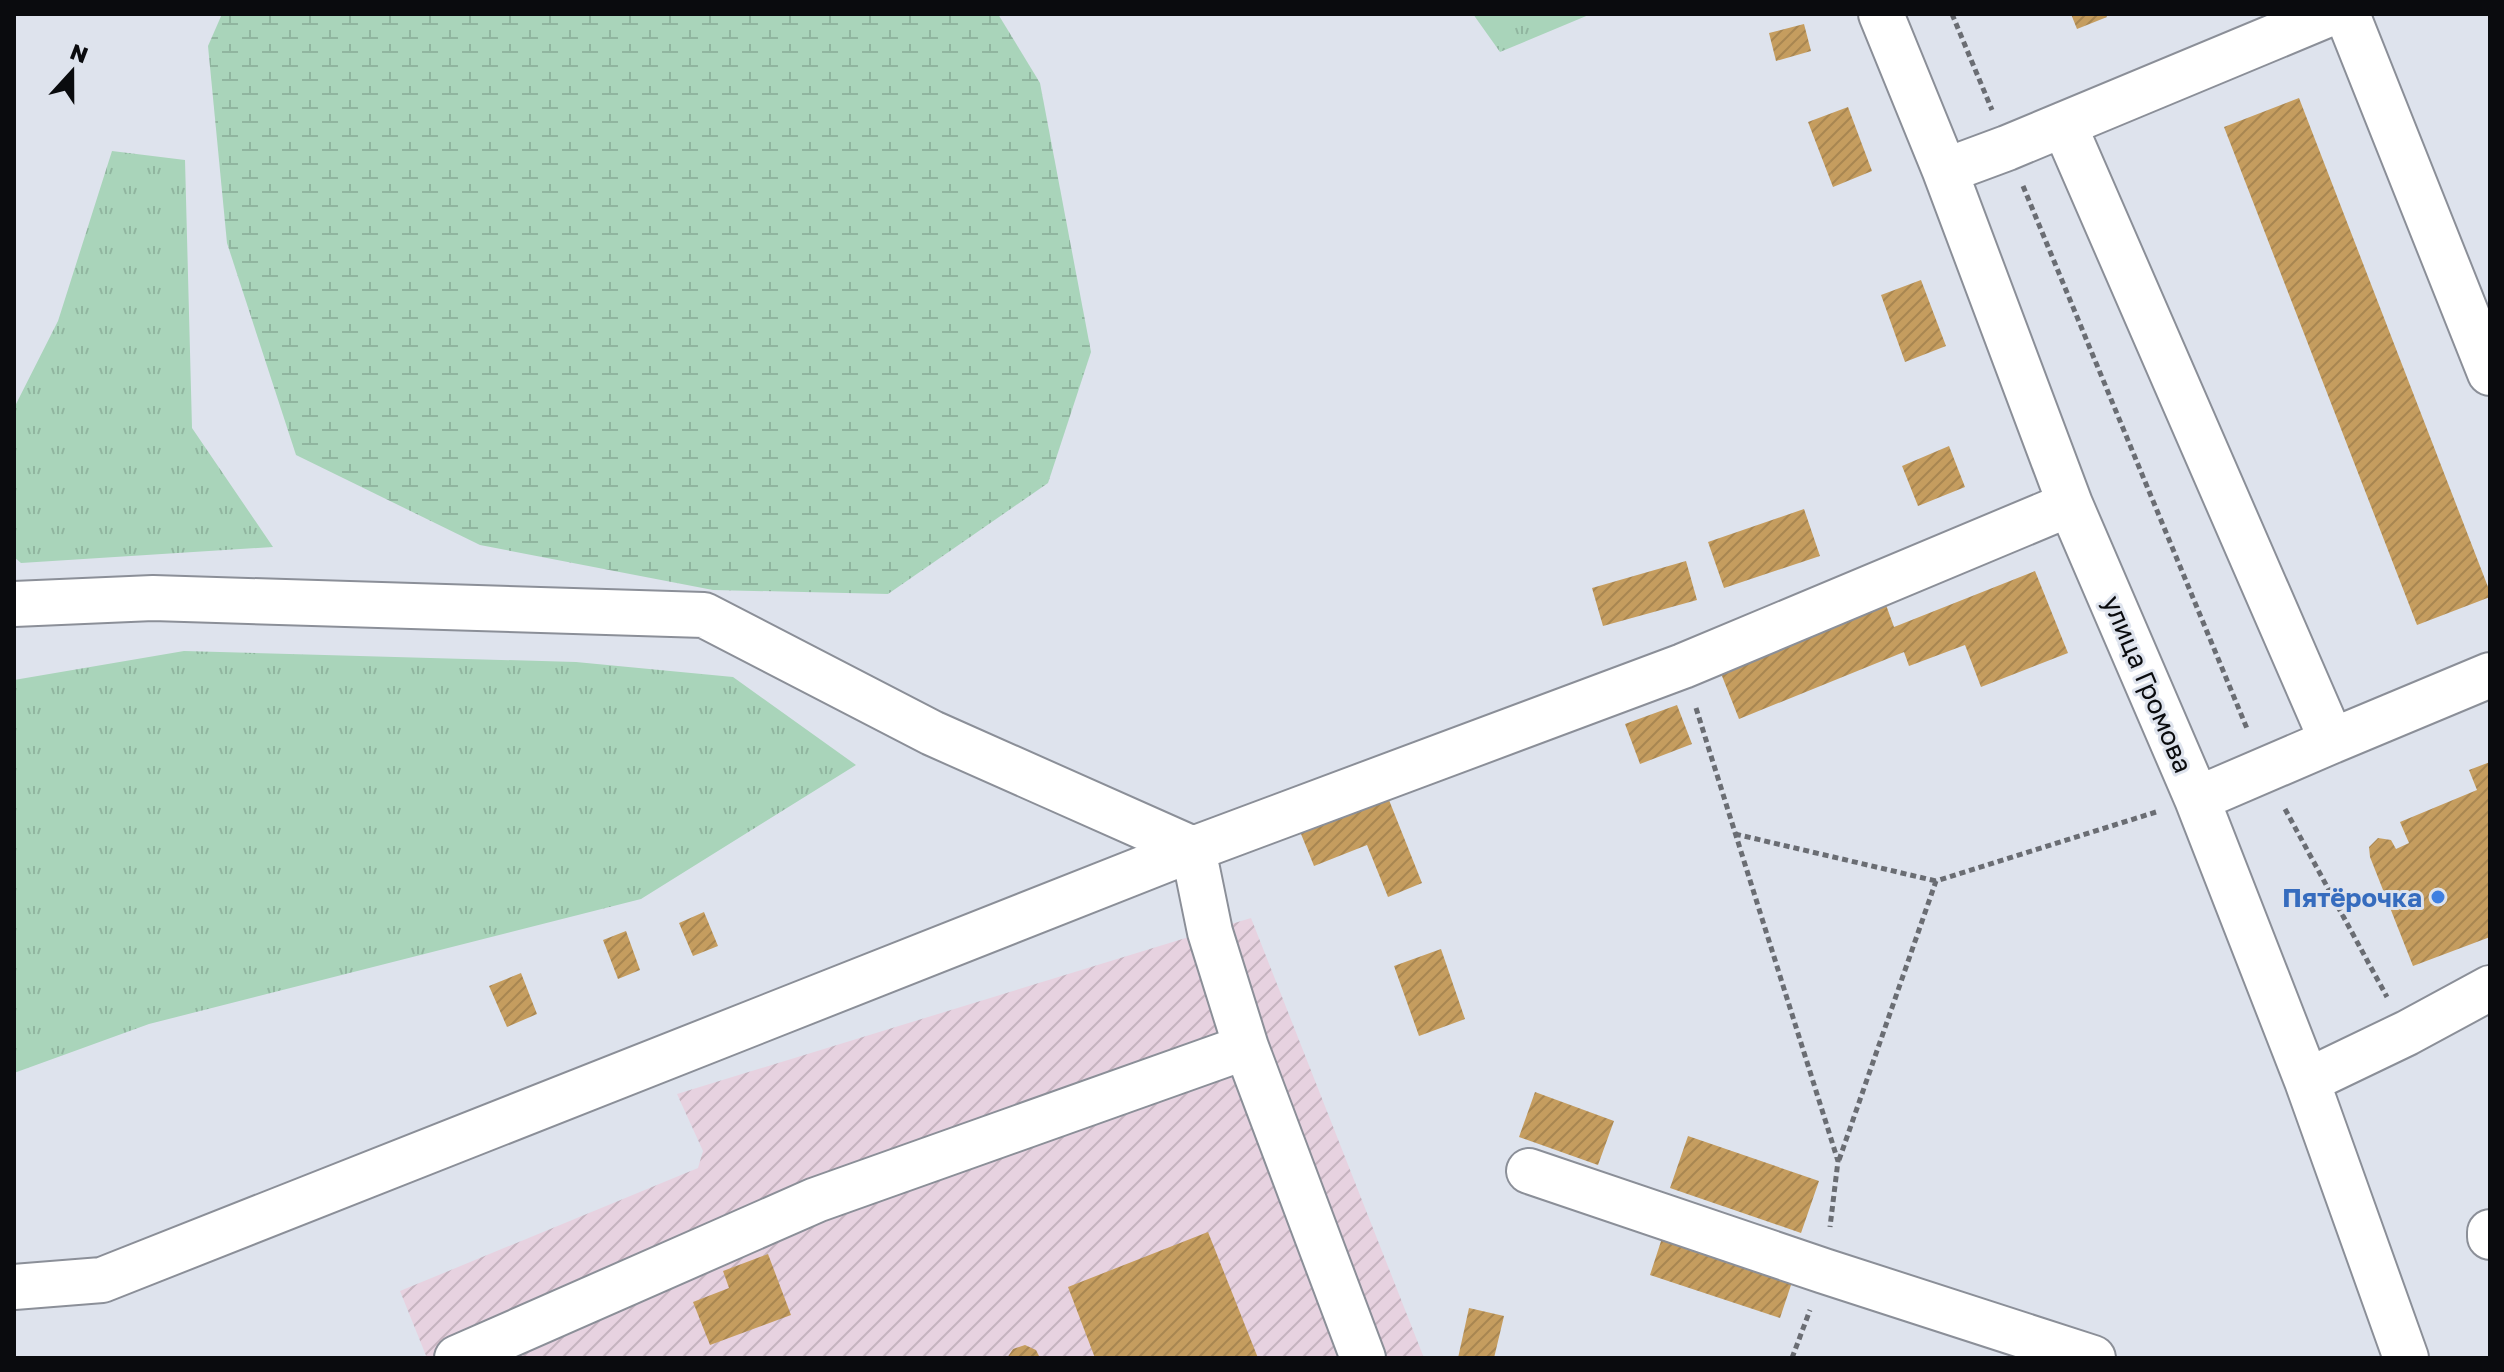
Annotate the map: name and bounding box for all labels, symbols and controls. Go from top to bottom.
north arrow [32,32,112,112]
text: N [67,37,92,68]
street label: улица Громова [2097,591,2199,777]
place label: Пятёрочка [2282,882,2422,913]
marker: Пятёрочка [2429,888,2447,906]

